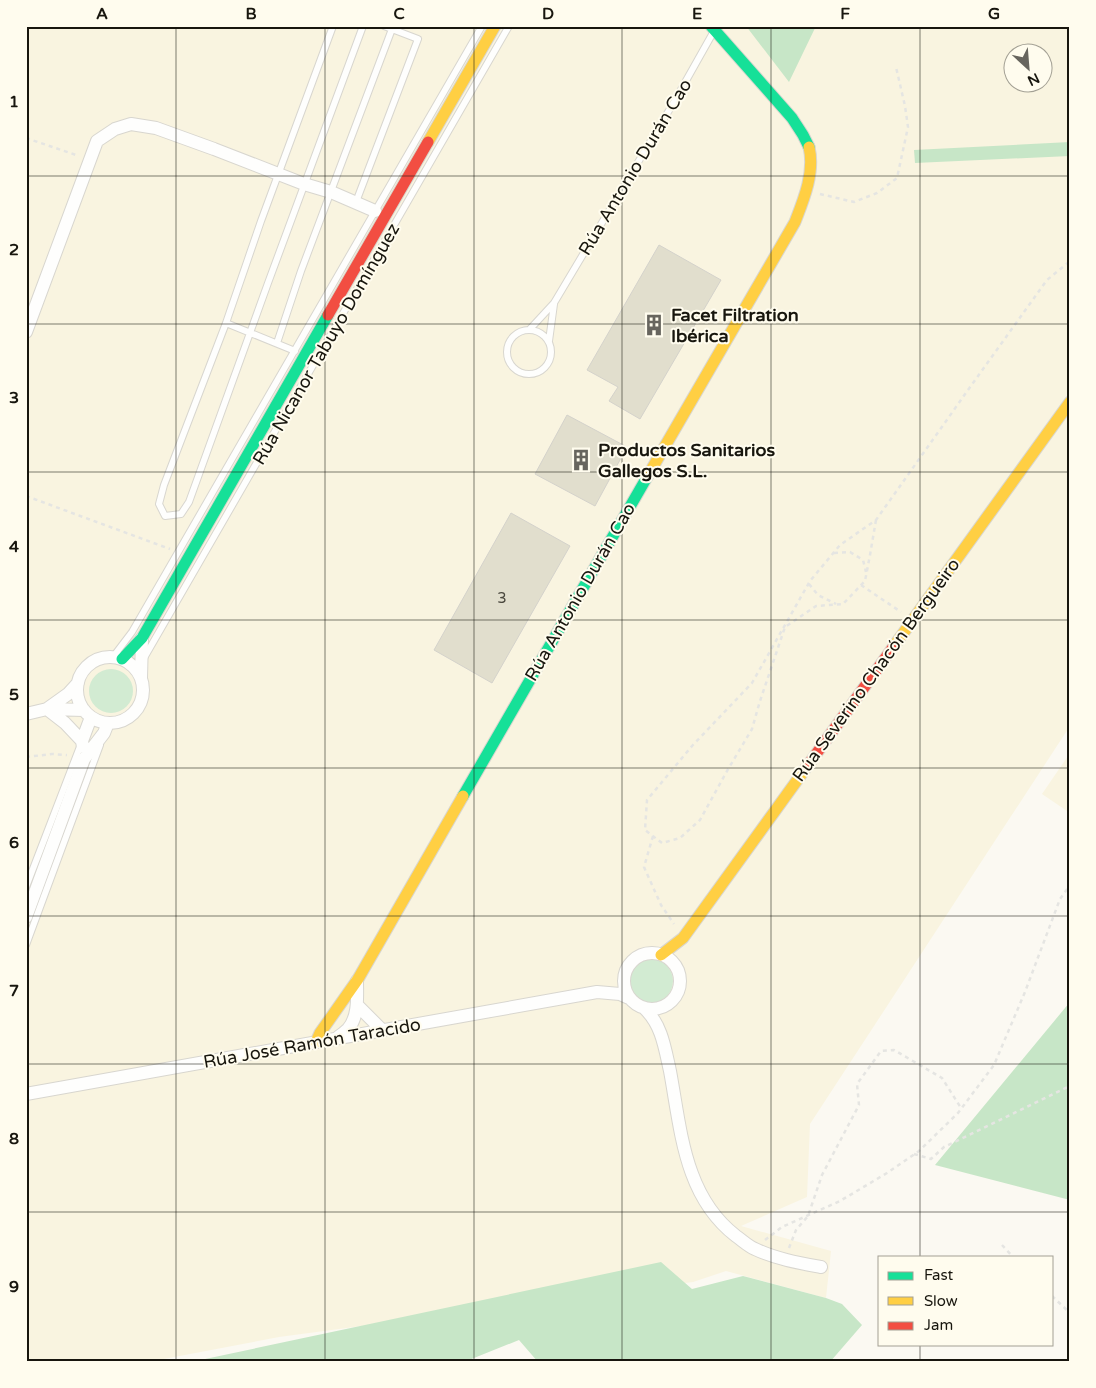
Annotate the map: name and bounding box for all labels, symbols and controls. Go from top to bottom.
text: A [96,4,108,24]
text: B [245,4,257,24]
text: C [393,4,405,24]
text: D [542,4,554,24]
text: E [692,4,702,24]
text: F [840,4,850,24]
text: G [988,4,1000,24]
north arrow [1004,42,1054,92]
text: N [1025,69,1042,89]
street label: Rúa Antonio Durán Cao [574,75,696,259]
text: 1 [9,92,19,112]
street label: Rúa Nicanor Tabuyo Domínguez [248,219,404,469]
text: 2 [9,240,19,260]
place label: Facet Filtration Ibérica [671,304,799,347]
building icon: Facet Filtration Ibérica [641,312,667,338]
text: 3 [9,388,19,408]
place label: Productos Sanitarios Gallegos S.L. [598,439,775,482]
building icon: Productos Sanitarios Gallegos S.L. [568,447,594,473]
street label: Rúa Antonio Durán Cao [520,499,640,685]
text: 4 [9,537,19,557]
street label: Rúa Severino Chacón Bergueiro [788,554,965,786]
house number: 3 [497,589,507,607]
text: 5 [9,685,19,705]
text: 6 [9,833,19,853]
text: 7 [9,981,19,1001]
street label: Rúa José Ramón Taracido [202,1013,423,1073]
text: 8 [9,1129,19,1149]
legend [878,1256,1054,1346]
text: Fast [924,1266,954,1284]
text: 9 [9,1277,19,1297]
text: Slow [924,1292,958,1310]
text: Jam [924,1316,953,1334]

